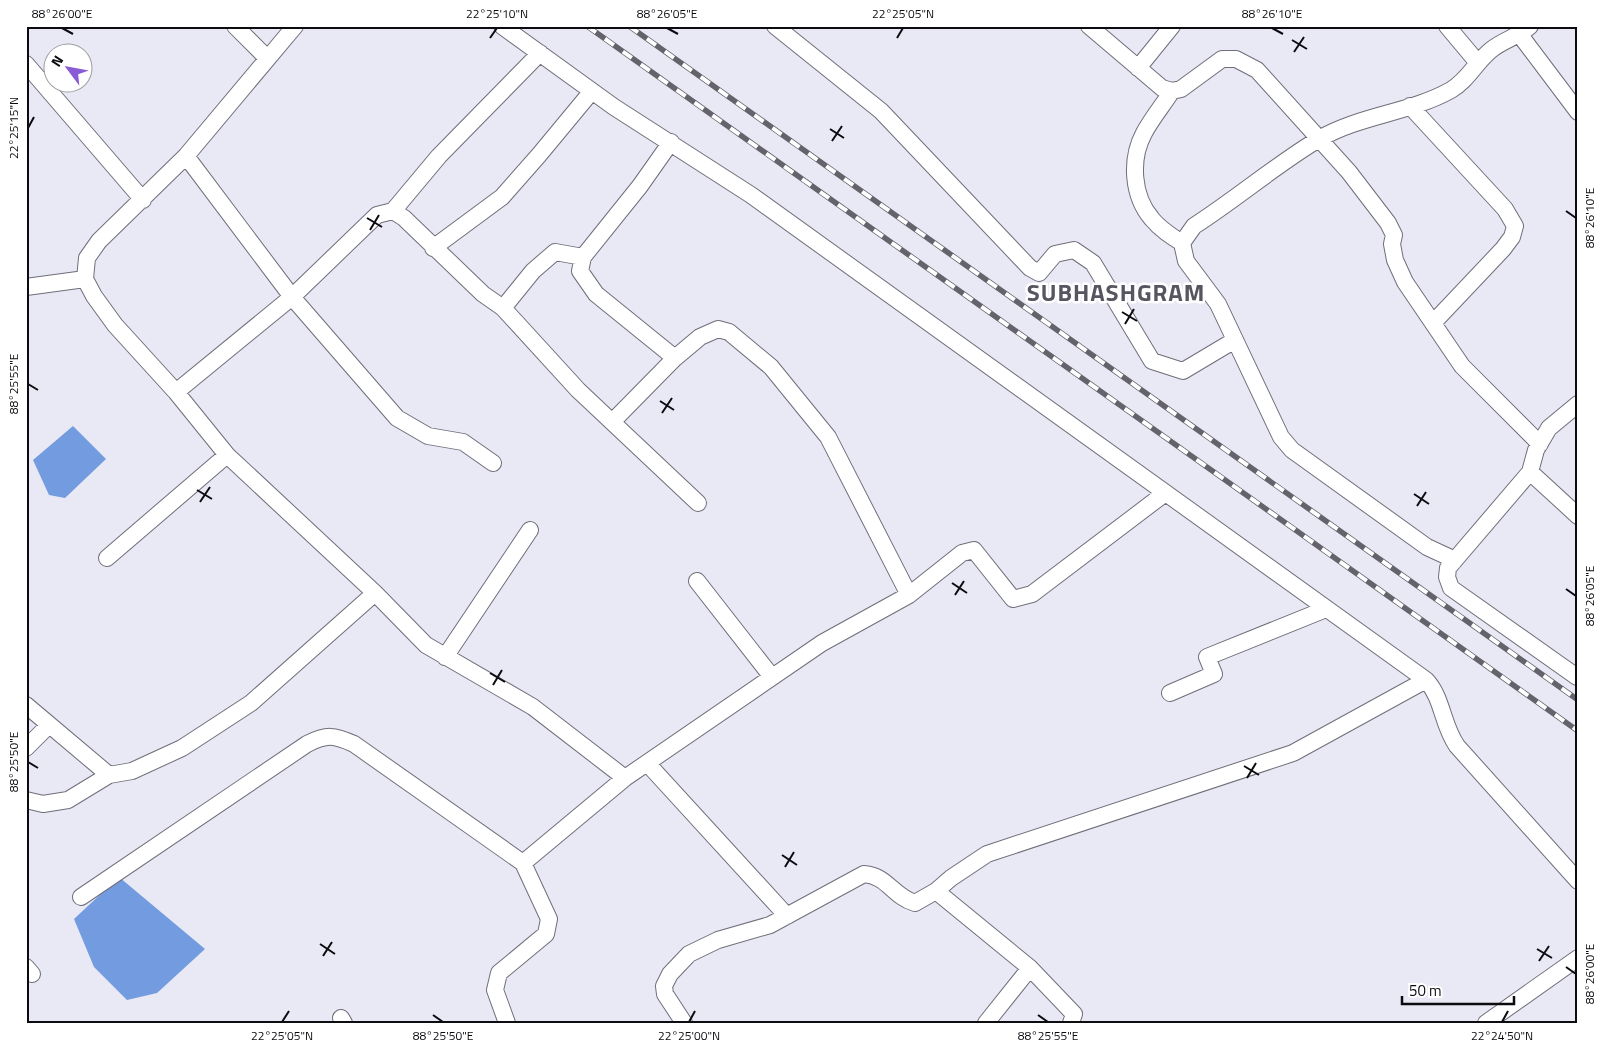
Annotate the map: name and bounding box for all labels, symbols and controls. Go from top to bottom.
text: 88°26'00"E [32,4,93,23]
text: 22°25'10"N [466,4,528,23]
text: 88°26'05"E [637,4,698,23]
text: 22°25'05"N [872,4,934,23]
text: 88°26'10"E [1242,4,1303,23]
north arrow [42,42,92,92]
text: N [45,51,68,71]
text: 22°25'15"N [4,97,23,159]
text: 88°26'10"E [1580,187,1599,248]
district label: SUBHASHGRAM [1027,274,1205,310]
text: 88°25'55"E [4,353,23,414]
text: 88°26'05"E [1580,565,1599,626]
text: 88°25'50"E [4,731,23,792]
text: 88°26'00"E [1580,943,1599,1004]
scale bar [1402,974,1514,1006]
text: 50 m [1409,979,1442,1002]
text: 22°25'05"N [251,1026,313,1045]
text: 88°25'50"E [413,1026,474,1045]
text: 22°25'00"N [658,1026,720,1045]
text: 88°25'55"E [1018,1026,1079,1045]
text: 22°24'50"N [1471,1026,1533,1045]

